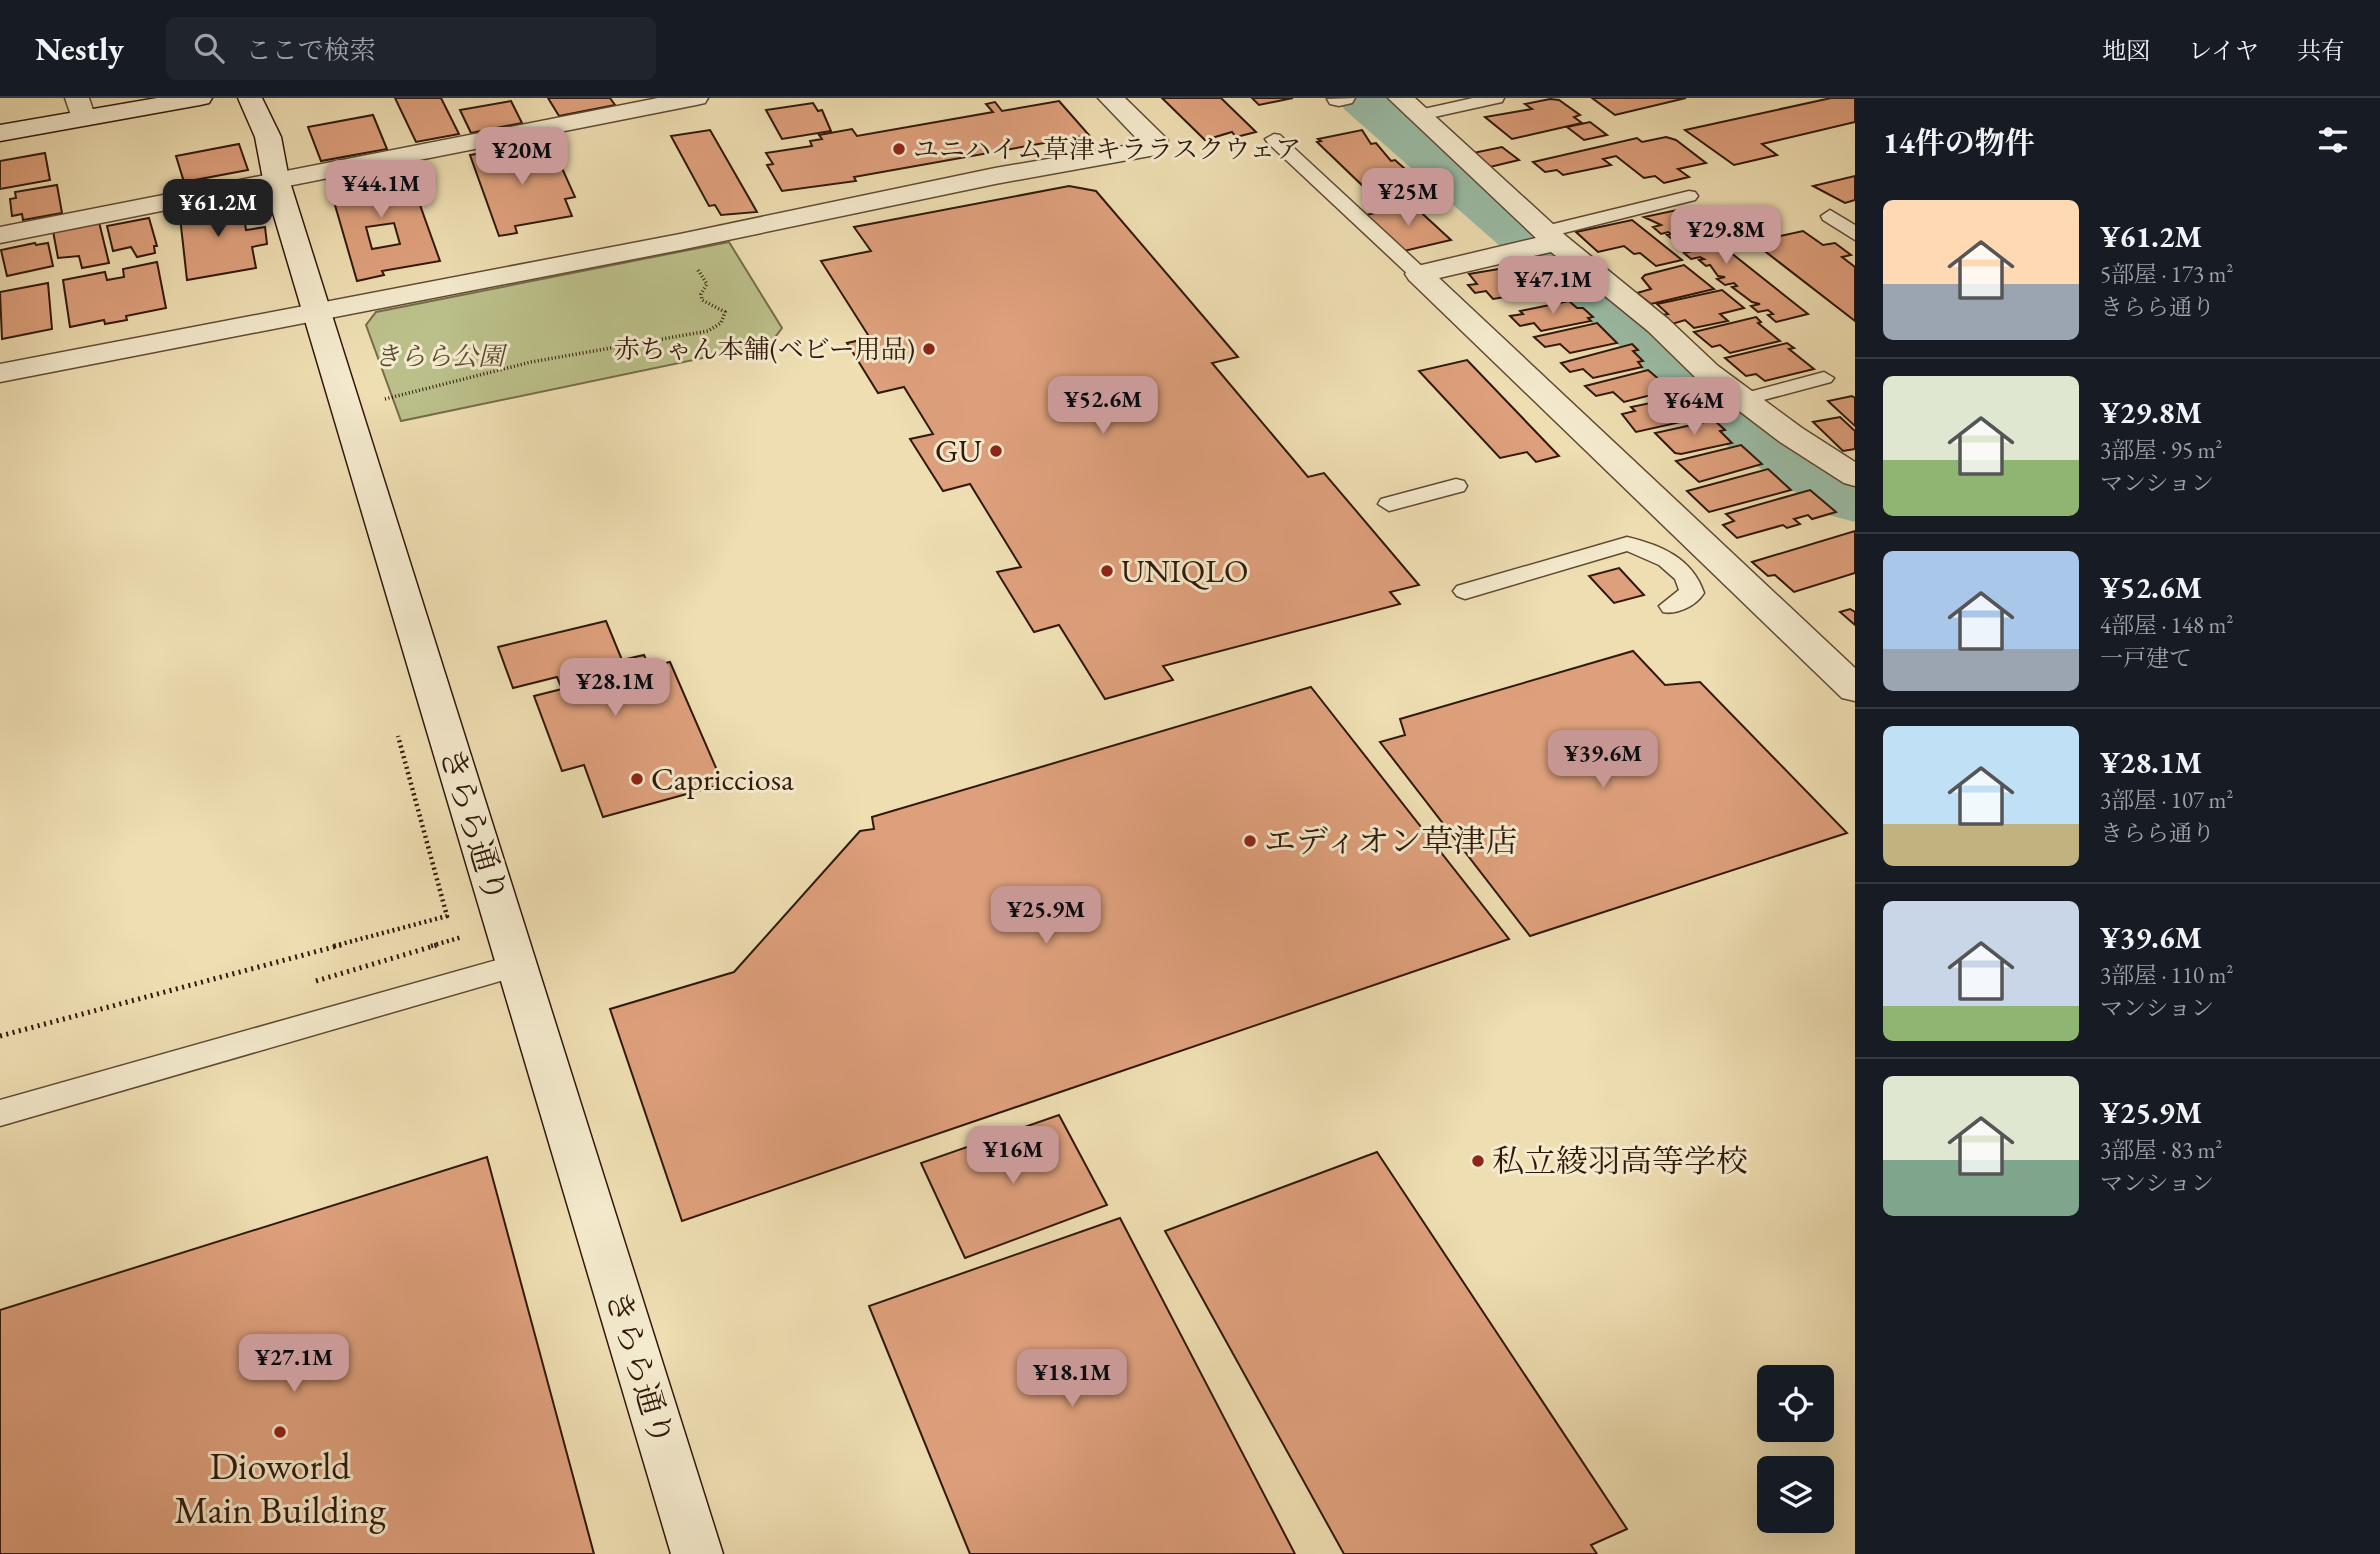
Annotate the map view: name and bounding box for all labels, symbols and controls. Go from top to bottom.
search box [166,17,656,80]
text: Nestly [35,27,124,70]
icon: search [190,29,228,67]
text: ここで検索 [246,33,376,67]
text: 地図 [2102,35,2150,66]
text: レイヤ [2188,35,2259,66]
text: 共有 [2297,35,2345,66]
icon: filters [2314,121,2352,159]
text: 14件の物件 [1883,123,2035,162]
pin: ¥20M [481,127,563,187]
place label: ユニハイム草津キララスクウェア [913,132,1301,166]
text: ¥20M [492,135,552,165]
marker: ユニハイム草津キララスクウェア [891,141,907,157]
pin: ¥44.1M [324,160,438,220]
text: ¥44.1M [342,168,420,198]
pin: ¥25M [1367,169,1449,228]
text: ¥25M [1378,176,1438,206]
pin: ¥61.2M [161,180,275,239]
text: ¥61.2M [179,187,257,217]
pin: ¥29.8M [1669,206,1783,266]
text: ¥29.8M [1687,214,1765,244]
text: ¥61.2M [2100,217,2202,256]
icon: home [1939,228,2023,312]
pin: ¥47.1M [1496,256,1610,316]
text: 5部屋 · 173 m² [2100,259,2233,289]
text: ¥47.1M [1514,264,1592,294]
text: きらら通り [2100,292,2215,322]
place label: 赤ちゃん本舗(ベビー用品) [614,332,915,366]
park label: きらら公園 [374,339,508,373]
marker: 赤ちゃん本舗(ベビー用品) [921,341,937,357]
pin: ¥52.6M [1046,376,1160,436]
pin: ¥64M [1653,378,1735,437]
text: ¥52.6M [1064,384,1142,414]
text: ¥64M [1664,385,1724,415]
text: ¥29.8M [2100,393,2202,432]
icon: home [1939,404,2023,488]
place label: GU [935,430,982,472]
text: 3部屋 · 95 m² [2100,435,2222,465]
marker: GU [988,443,1004,459]
text: マンション [2100,468,2214,498]
place label: UNIQLO [1121,550,1248,592]
marker: UNIQLO [1099,563,1115,579]
text: ¥52.6M [2100,568,2202,607]
icon: home [1939,579,2023,663]
text: 4部屋 · 148 m² [2100,610,2233,640]
text: 一戸建て [2100,643,2192,673]
pin: ¥28.1M [558,658,672,718]
text: ¥28.1M [576,666,654,696]
pin: ¥39.6M [1546,730,1660,790]
text: ¥39.6M [1564,738,1642,768]
street label: きらら通り [431,742,517,908]
text: ¥28.1M [2100,743,2202,782]
icon: home [1939,754,2023,838]
place label: Capricciosa [651,758,794,800]
marker: Capricciosa [629,771,645,787]
text: 3部屋 · 107 m² [2100,785,2233,815]
text: きらら通り [2100,818,2215,848]
place label: エディオン草津店 [1264,820,1517,862]
marker: エディオン草津店 [1242,833,1258,849]
pin: ¥25.9M [989,886,1103,946]
text: ¥25.9M [1007,894,1085,924]
text: ¥39.6M [2100,918,2202,957]
icon: home [1939,929,2023,1013]
text: 3部屋 · 110 m² [2100,960,2233,990]
text: マンション [2100,993,2214,1023]
text: ¥25.9M [2100,1093,2202,1132]
icon: home [1939,1104,2023,1188]
pin: ¥16M [972,1126,1054,1186]
text: ¥16M [983,1134,1043,1164]
text: 3部屋 · 83 m² [2100,1135,2222,1165]
place label: 私立綾羽高等学校 [1492,1140,1748,1182]
marker: 私立綾羽高等学校 [1470,1153,1486,1169]
text: マンション [2100,1168,2214,1198]
street label: きらら通り [597,1285,683,1451]
pin: ¥27.1M [237,1334,351,1394]
text: ¥27.1M [255,1342,333,1372]
pin: ¥18.1M [1015,1350,1129,1409]
text: ¥18.1M [1033,1357,1111,1387]
map controls [1757,1365,1834,1533]
button: locate [1757,1365,1834,1442]
marker: Dioworld Main Building [272,1424,288,1440]
place label: Dioworld Main Building [174,1441,386,1534]
button: layers [1757,1456,1834,1533]

